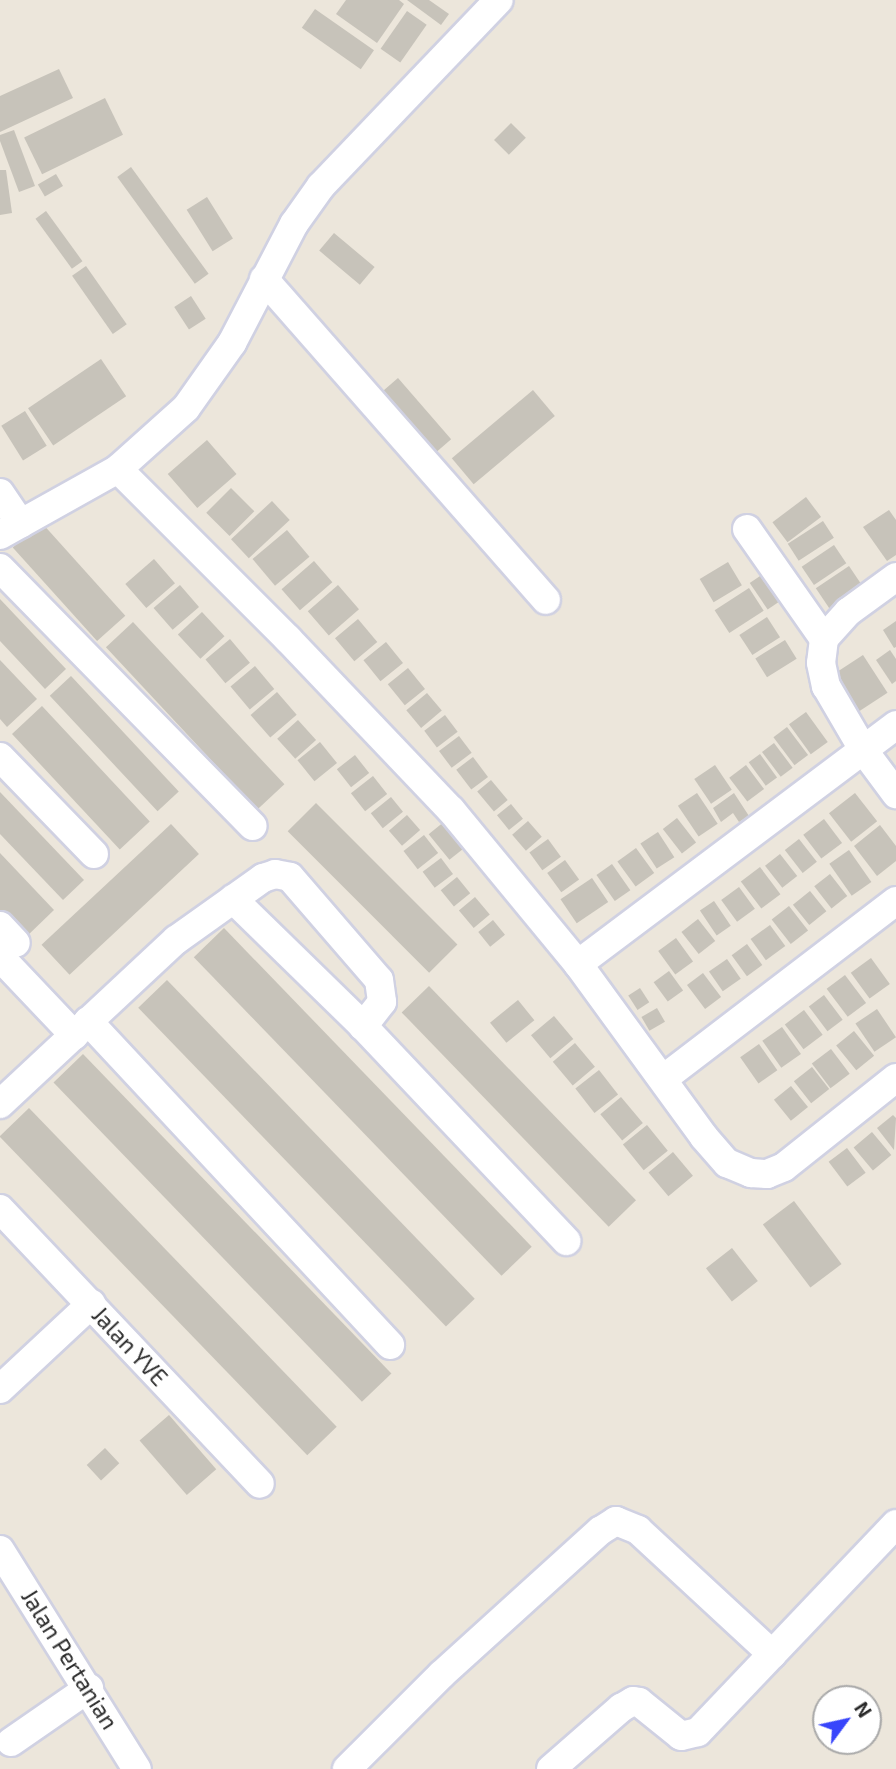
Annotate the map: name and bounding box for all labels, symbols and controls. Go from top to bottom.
street label: Jalan YVE [86,1301,174,1391]
street label: Jalan Pertanian [16,1584,124,1734]
north arrow [812,1685,882,1755]
text: N [850,1697,877,1721]

